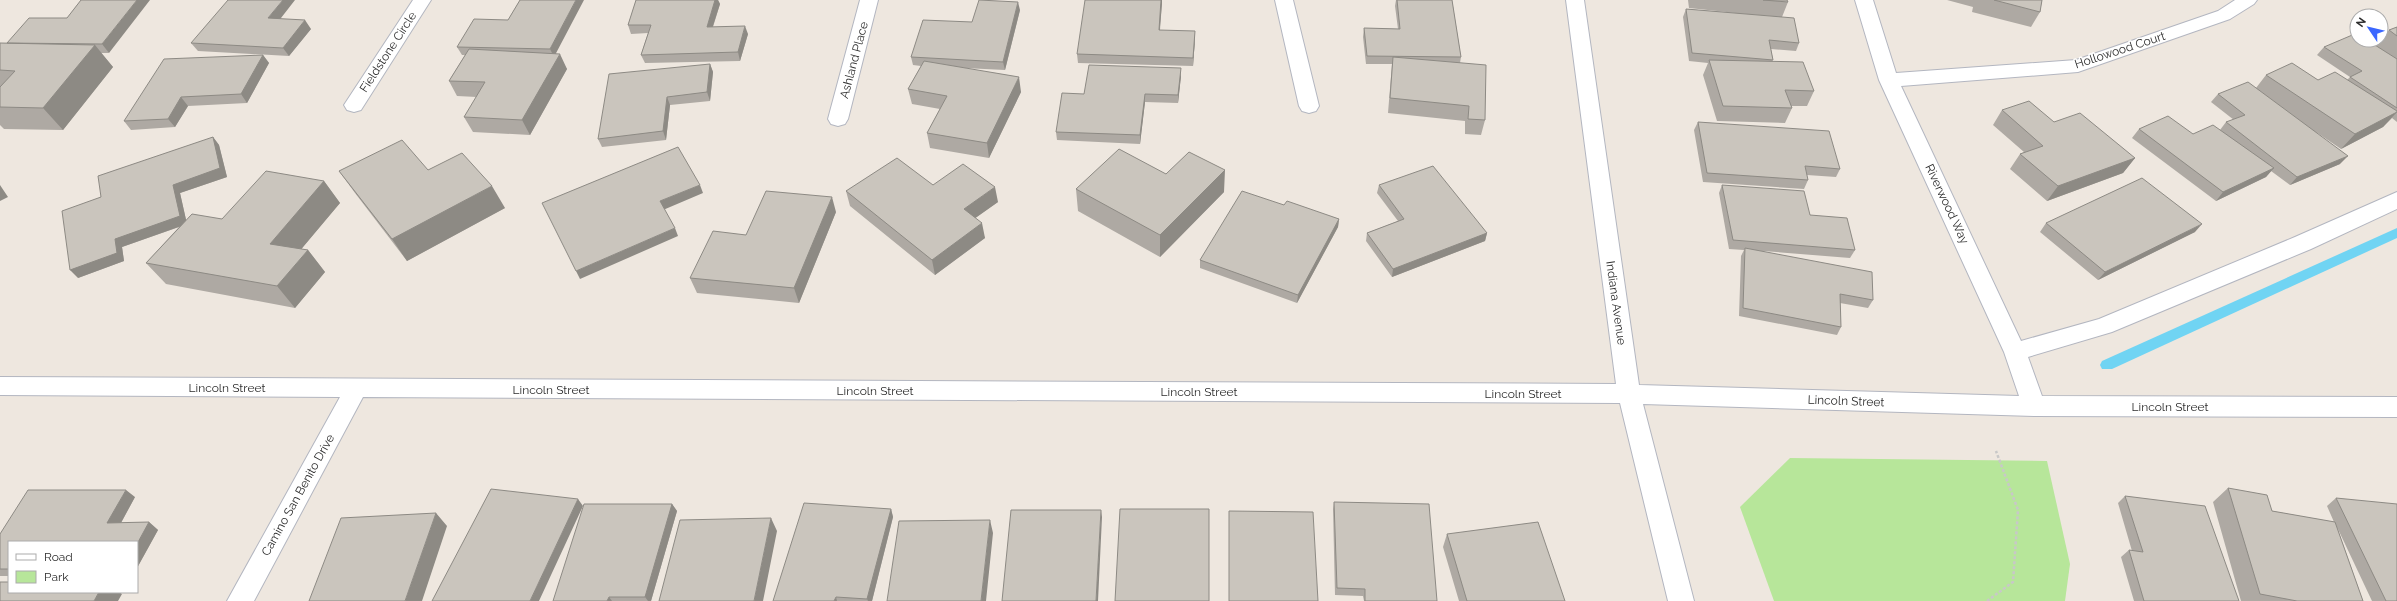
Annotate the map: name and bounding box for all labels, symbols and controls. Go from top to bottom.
north arrow [2349,8,2389,48]
street label: Fieldstone Circle [357,9,419,95]
text: N [2353,15,2369,30]
street label: Ashland Place [837,20,871,100]
street label: Hollowood Court [2073,29,2167,71]
street label: Riverwood Way [1922,162,1972,247]
street label: Indiana Avenue [1603,260,1629,346]
street label: Lincoln Street [189,381,265,395]
street label: Lincoln Street [513,383,589,397]
street label: Lincoln Street [837,384,913,398]
street label: Lincoln Street [1161,385,1237,399]
street label: Lincoln Street [1485,387,1561,401]
street label: Lincoln Street [1807,393,1885,409]
street label: Lincoln Street [2132,400,2208,414]
street label: Camino San Benito Drive [259,432,337,558]
legend [8,541,138,593]
text: Road [44,550,73,564]
text: Park [44,570,69,584]

